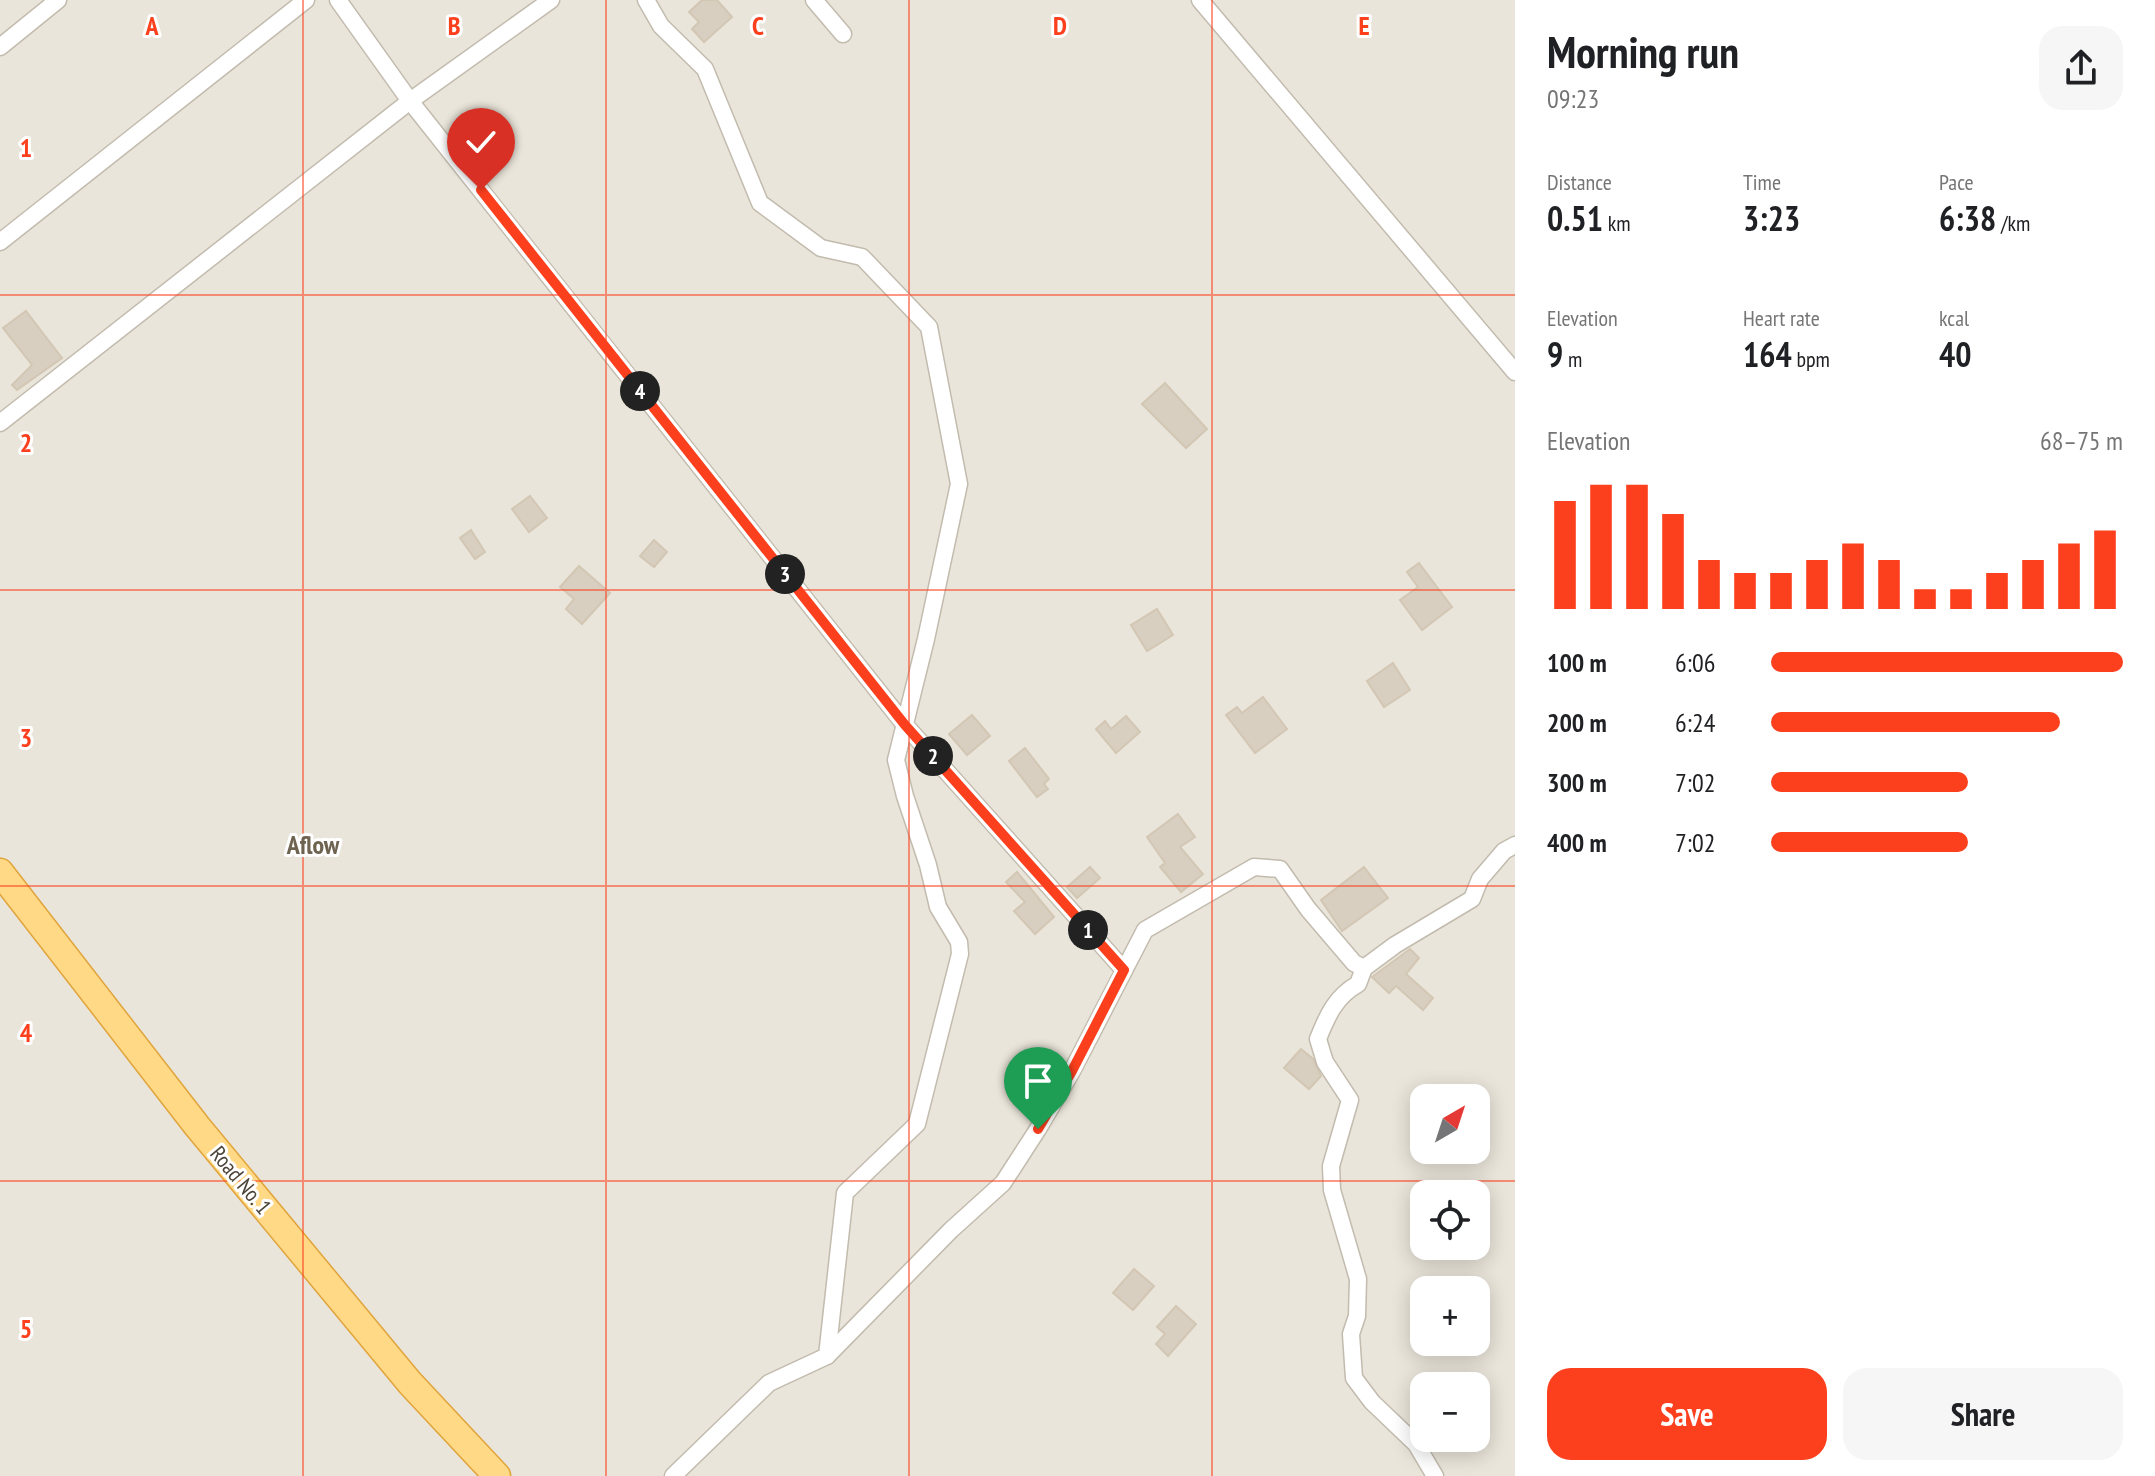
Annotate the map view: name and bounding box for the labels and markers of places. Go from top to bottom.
pin [447,108,515,190]
pin: 4 [620,371,660,411]
pin: 3 [765,554,805,594]
pin: 2 [913,736,953,776]
pin: 1 [1068,910,1108,950]
pin [1004,1047,1072,1129]

